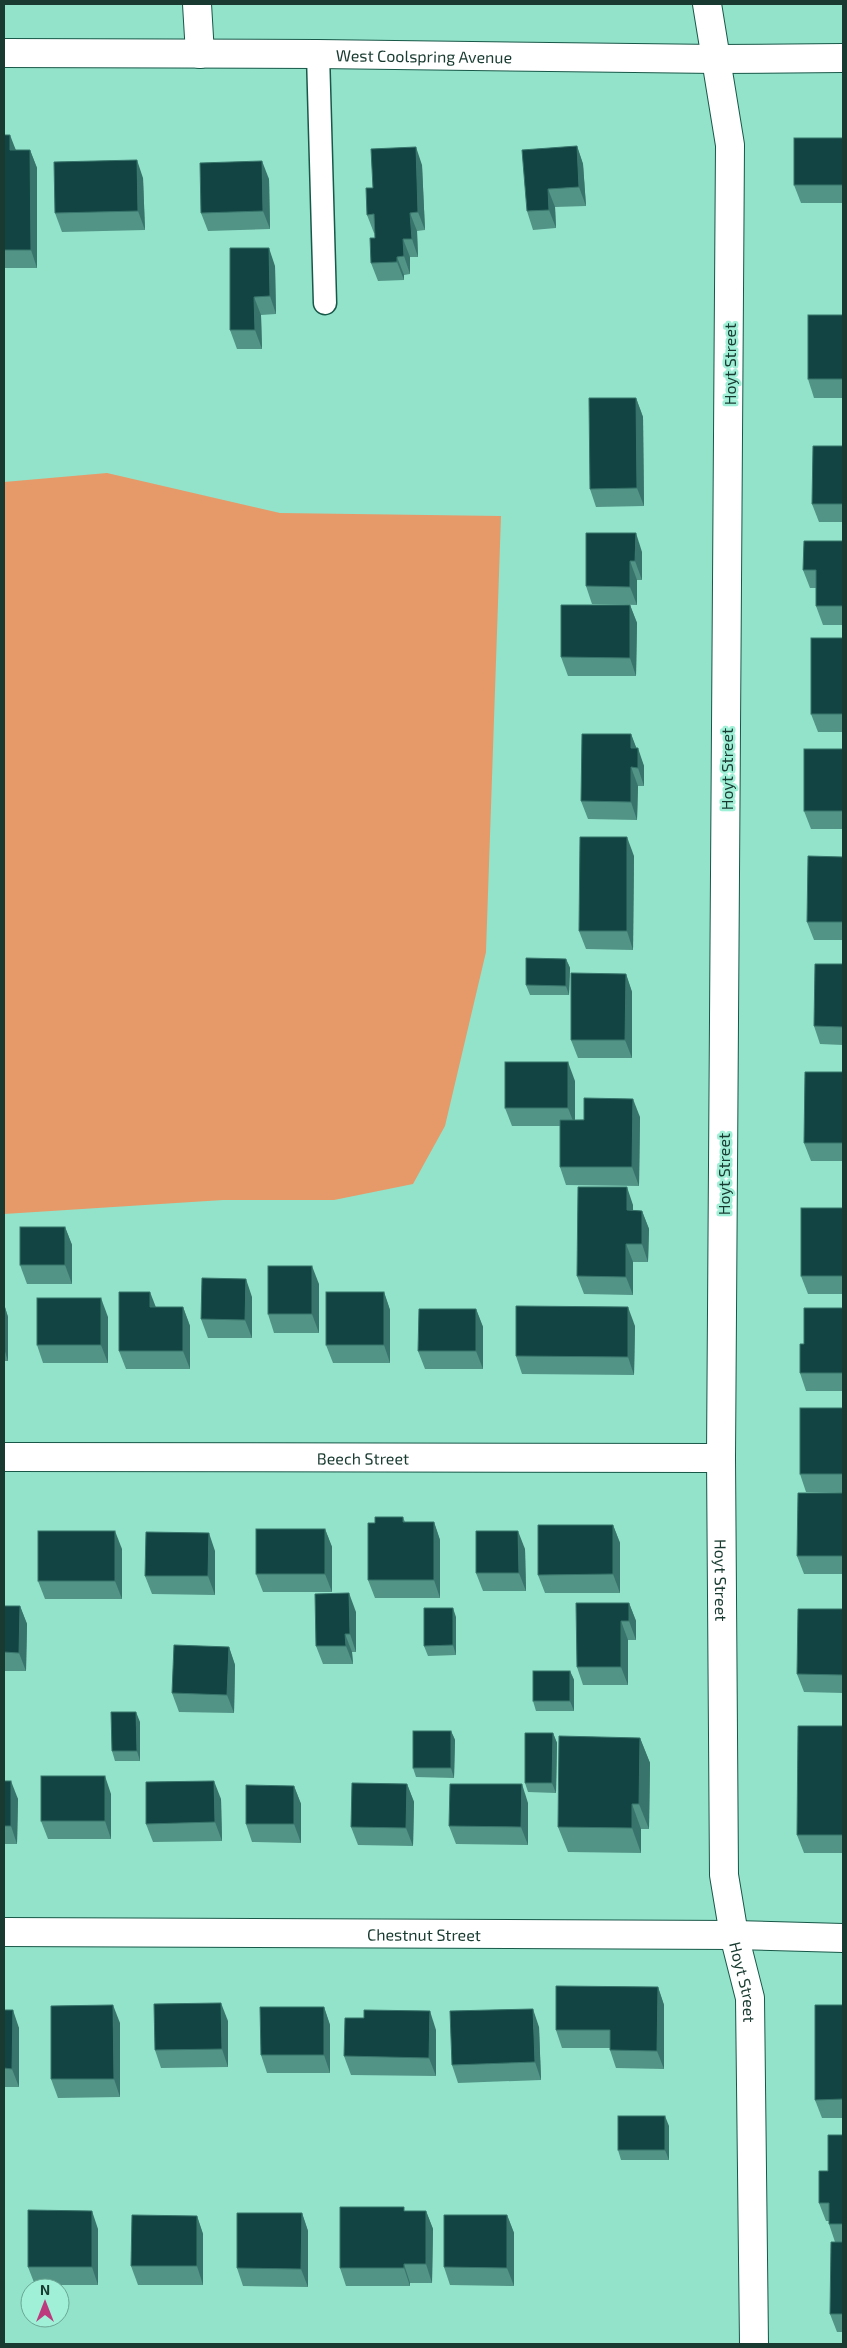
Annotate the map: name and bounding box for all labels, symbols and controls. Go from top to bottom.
street label: West Coolspring Avenue [336,45,512,66]
street label: Hoyt Street [720,323,739,405]
street label: Hoyt Street [717,728,736,810]
street label: Hoyt Street [714,1133,733,1215]
street label: Beech Street [317,1448,409,1467]
street label: Hoyt Street [712,1539,732,1621]
street label: Chestnut Street [367,1924,481,1943]
street label: Hoyt Street [727,1940,760,2023]
north arrow [20,2278,70,2328]
text: N [40,2281,50,2298]

